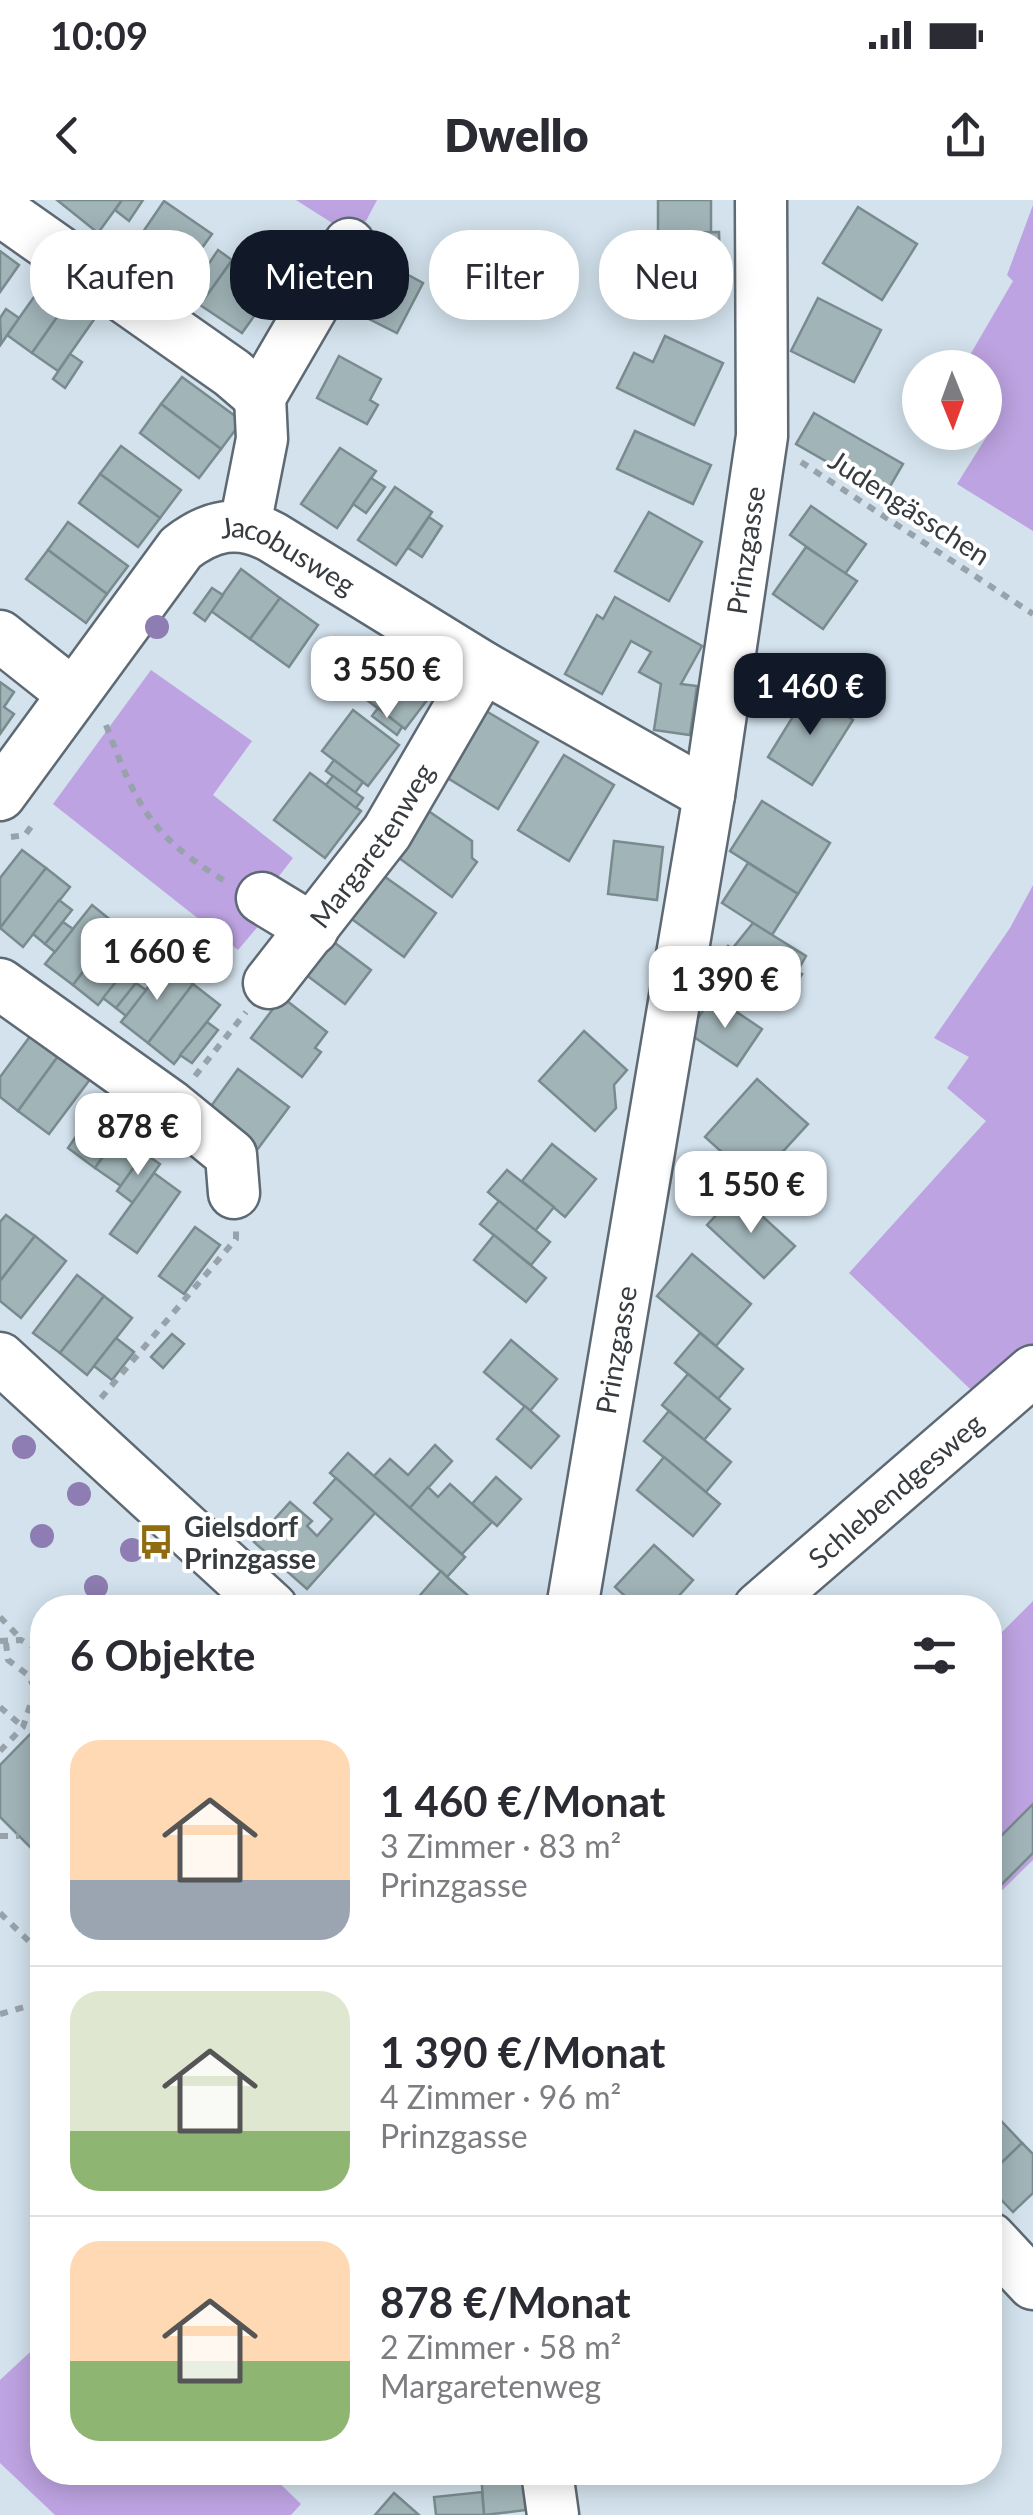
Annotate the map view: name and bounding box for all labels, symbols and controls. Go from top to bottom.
text: 10:09 [50,12,148,58]
icon: back [40,108,95,163]
text: Dwello [444,108,589,162]
icon: share [938,108,993,163]
chip: Kaufen [30,230,210,320]
chip: Mieten [230,230,409,320]
chip: Filter [429,230,579,320]
chip: Neu [599,230,733,320]
north arrow [902,350,1002,450]
map controls [902,350,1002,450]
street label: Judengässchen [823,442,997,572]
street label: Prinzgasse [719,484,771,617]
street label: Jacobusweg [218,509,362,601]
pin: 3 550 € [295,636,479,721]
text: 3 550 € [333,649,441,688]
pin: 1 460 € [718,653,902,738]
text: 1 460 € [756,666,864,705]
street label: Margaretenweg [302,757,441,934]
pin: 1 660 € [65,918,249,1003]
text: 1 660 € [103,931,211,970]
pin: 1 390 € [633,946,817,1031]
text: 1 390 € [671,959,779,998]
pin: 878 € [68,1093,208,1178]
text: 878 € [97,1106,179,1145]
pin: 1 550 € [659,1151,843,1236]
text: 1 550 € [697,1164,805,1203]
street label: Prinzgasse [588,1283,643,1416]
street label: Schlebendgesweg [801,1406,989,1575]
place label: Gielsdorf Prinzgasse [184,1509,316,1575]
bus stop icon: Gielsdorf Prinzgasse [137,1523,175,1561]
icon: filters [907,1628,962,1683]
text: 6 Objekte [70,1630,255,1680]
text: 1 460 €/Monat [380,1776,665,1826]
icon: home [150,1780,270,1900]
text: 3 Zimmer · 83 m² [380,1826,621,1865]
text: Prinzgasse [380,1865,528,1904]
text: 1 390 €/Monat [380,2027,665,2077]
icon: home [150,2031,270,2151]
text: 4 Zimmer · 96 m² [380,2077,621,2116]
text: Prinzgasse [380,2116,528,2155]
text: 878 €/Monat [380,2277,631,2327]
icon: home [150,2281,270,2401]
text: 2 Zimmer · 58 m² [380,2327,621,2366]
text: Margaretenweg [380,2366,601,2405]

